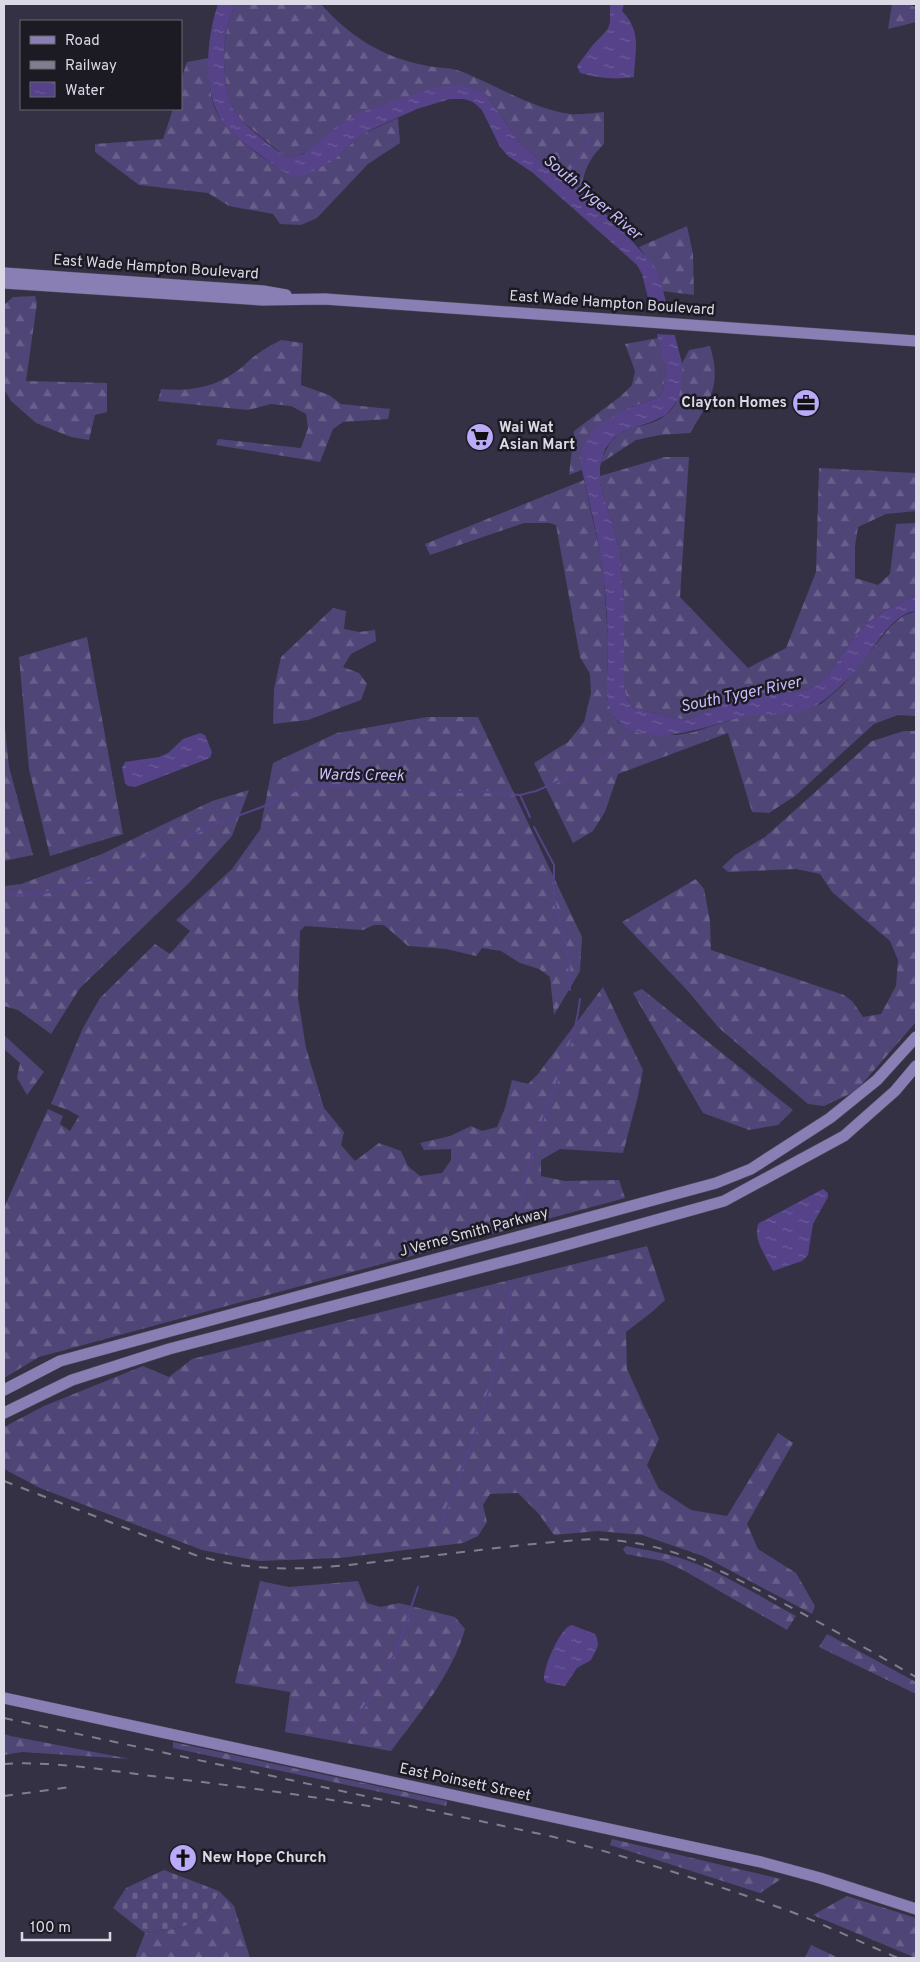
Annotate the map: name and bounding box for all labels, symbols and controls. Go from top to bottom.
legend [20,20,182,110]
text: Road [65,32,100,51]
text: Railway [65,57,117,76]
text: Water [65,82,105,101]
water label: South Tyger River [539,151,647,246]
street label: East Wade Hampton Boulevard [53,251,259,285]
street label: East Wade Hampton Boulevard [509,287,715,321]
office icon: Clayton Homes [791,388,821,418]
place label: Clayton Homes [681,394,787,413]
place label: Wai Wat Asian Mart [499,419,575,455]
supermarket icon: Wai Wat Asian Mart [465,422,495,452]
water label: South Tyger River [679,672,805,718]
water label: Wards Creek [318,765,405,787]
street label: J Verne Smith Parkway [397,1204,551,1262]
street label: East Poinsett Street [398,1760,532,1806]
church icon: New Hope Church [168,1843,198,1873]
place label: New Hope Church [202,1849,326,1868]
scale bar [22,1910,110,1942]
text: 100 m [30,1919,71,1938]

